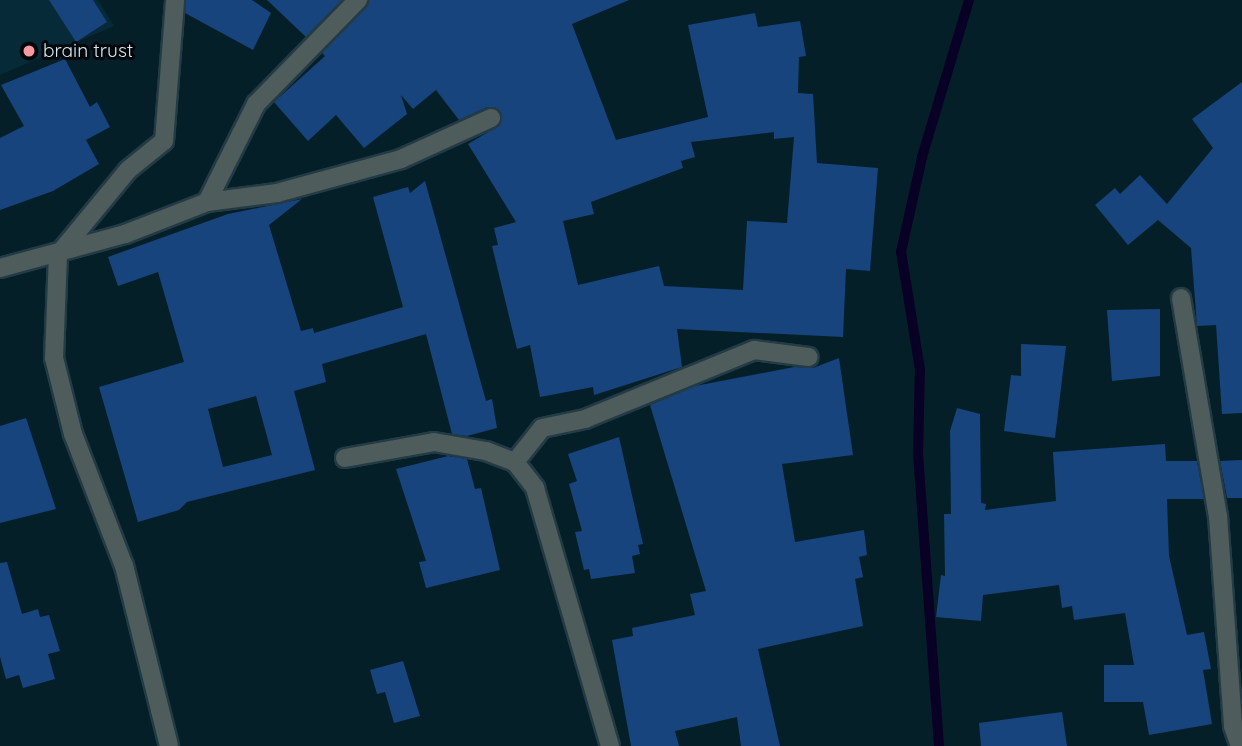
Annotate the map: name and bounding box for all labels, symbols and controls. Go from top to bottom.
place label: brain trust [43,40,133,62]
marker: brain trust [21,43,37,59]

